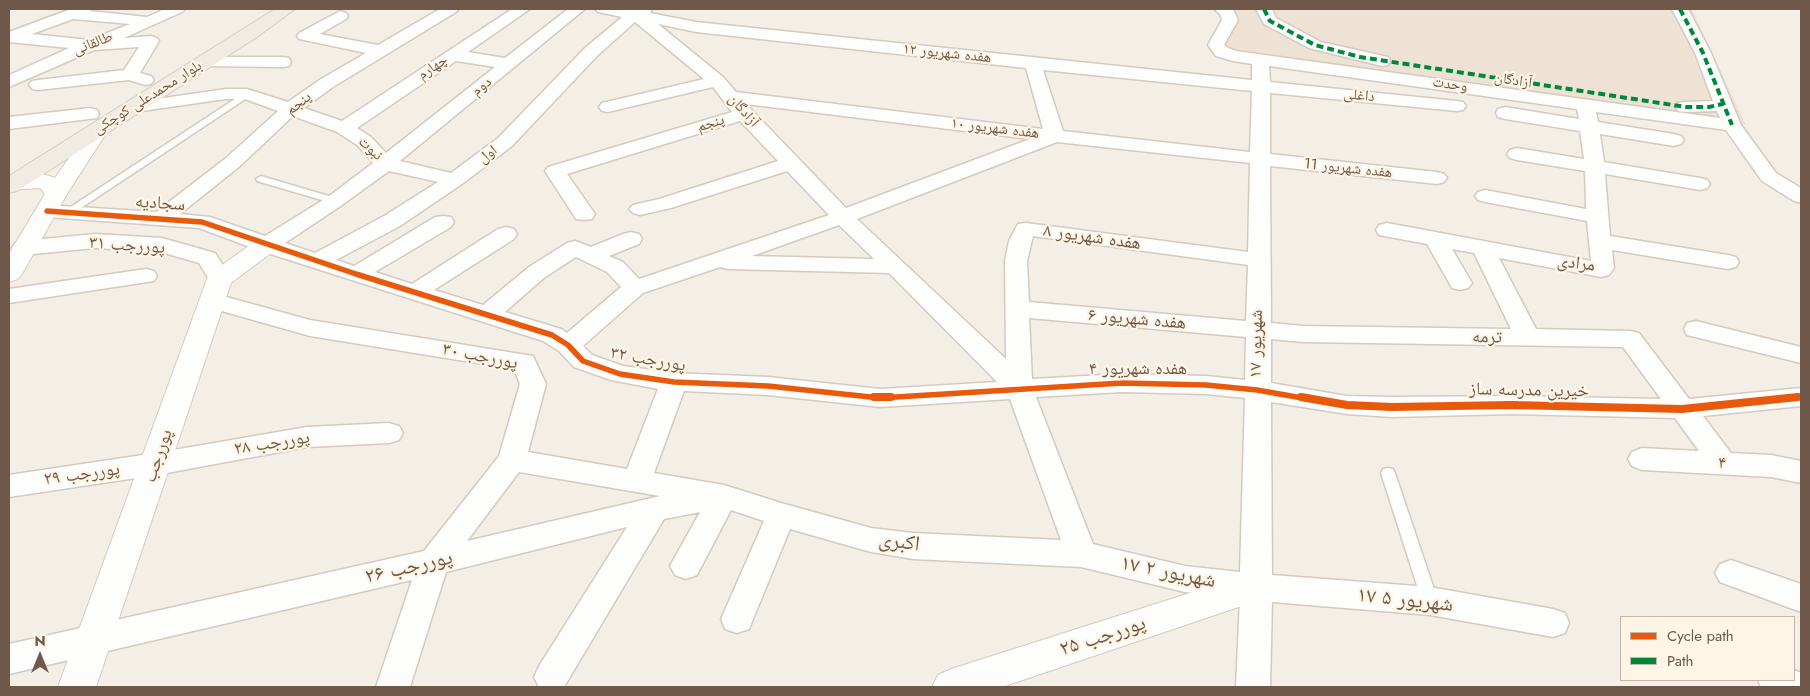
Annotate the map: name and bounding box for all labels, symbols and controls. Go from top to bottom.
street label: طالقانی [71,28,115,60]
street label: هفده شهریور ۱۲ [902,40,992,68]
street label: چهارم [415,52,451,84]
street label: بلوار محمدعلی کوچکی [90,57,206,139]
street label: آزادگان [1493,69,1533,93]
street label: دوم [468,74,496,100]
street label: وحدت [1431,74,1469,96]
street label: داغلی [1342,85,1376,107]
street label: پنجم [283,88,315,120]
street label: آزادگان [724,91,762,131]
street label: پنجم [695,111,727,137]
street label: هفده شهریور ۱۰ [950,115,1040,143]
street label: نبوت [354,133,386,165]
street label: اول [475,142,501,168]
street label: هفده شهریور 11 [1303,155,1393,183]
street label: سجادیه [134,191,186,217]
street label: هفده شهریور ۸ [1042,220,1142,256]
street label: پوررجب ۳۱ [88,233,166,259]
street label: مرادی [1556,251,1596,277]
street label: هفده شهریور ۶ [1087,305,1187,335]
street label: ۱۷ شهریور [1246,309,1268,379]
street label: ترمه [1472,327,1502,349]
street label: پوررجب ۳۰ [441,339,519,375]
street label: پوررجب ۳۲ [609,343,687,377]
street label: هفده شهریور ۴ [1089,359,1187,381]
street label: خیرین مدرسه ساز [1469,379,1589,403]
street label: پوررجب [140,427,178,485]
street label: پوررجب ۲۸ [233,427,311,461]
street label: ۴ [1717,453,1727,475]
street label: پوررجب ۲۹ [43,459,121,491]
street label: اکبری [877,528,921,558]
street label: پوررجب ۲۶ [363,546,455,590]
street label: ۱۷ شهریور ۲ [1118,551,1218,595]
street label: ۱۷ شهریور ۵ [1356,583,1454,619]
street label: پوررجب ۲۵ [1057,611,1149,663]
legend [1620,616,1795,681]
text: Cycle path [1667,625,1734,647]
north arrow [15,631,65,681]
text: N [34,631,46,651]
text: Path [1667,650,1693,672]

